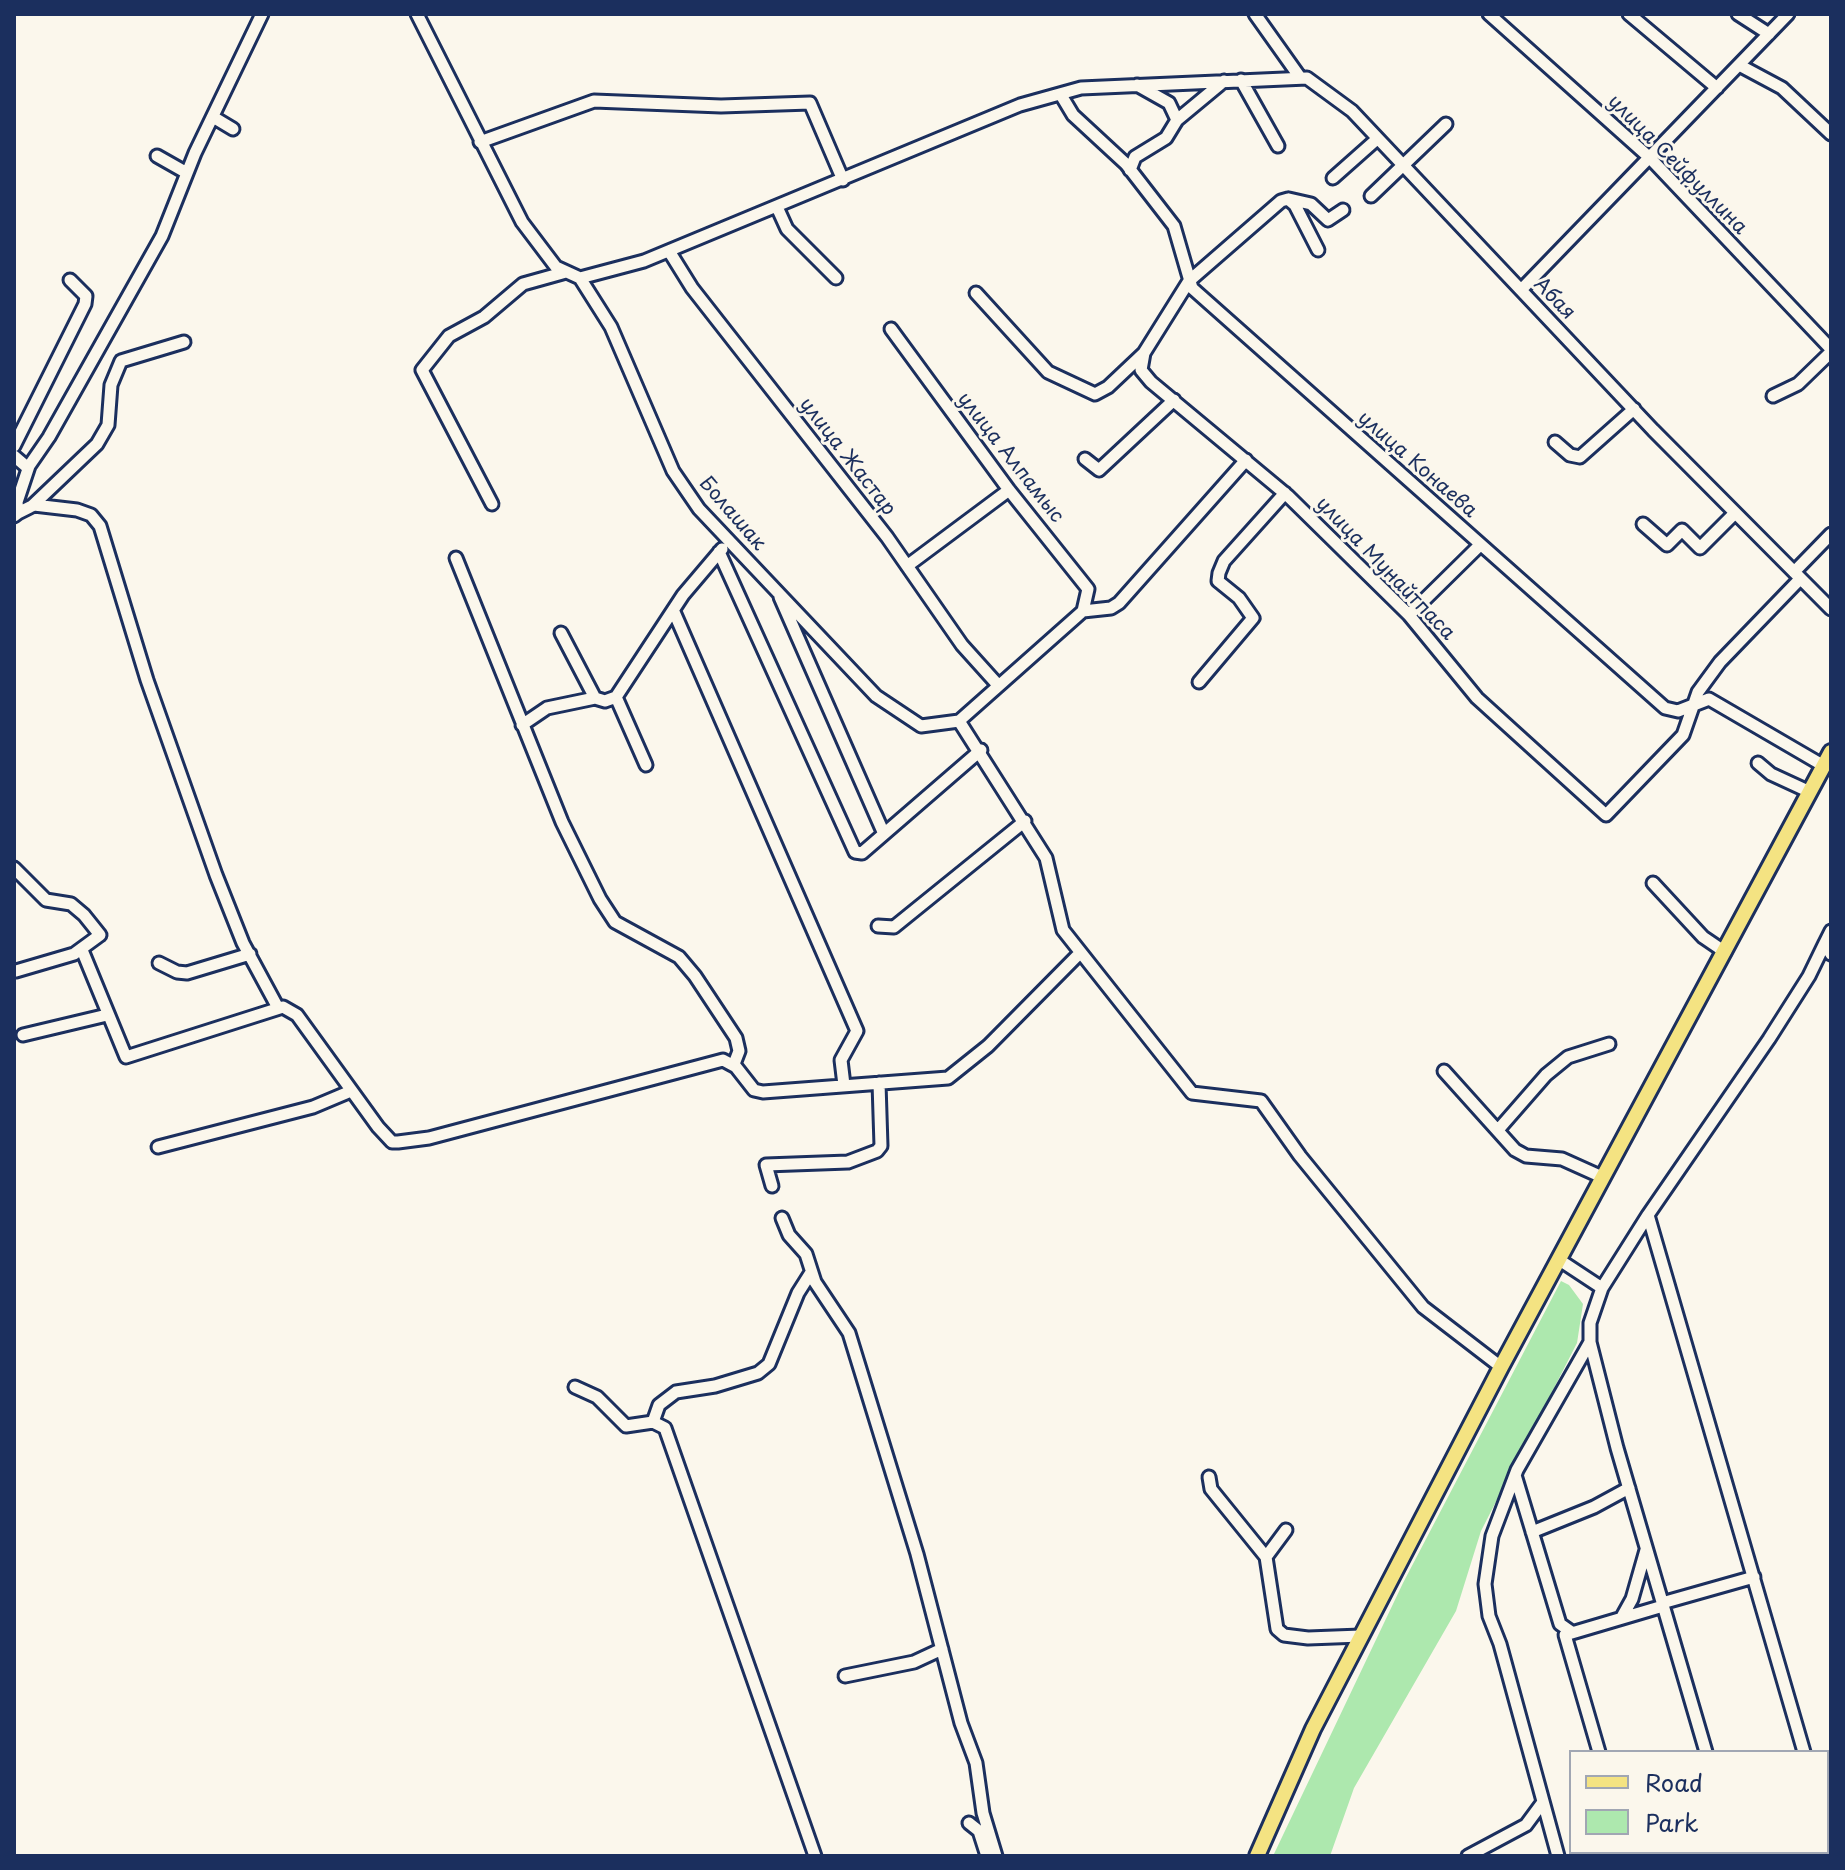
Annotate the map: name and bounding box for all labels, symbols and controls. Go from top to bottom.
street label: улица Сейфуллина [1602,90,1752,240]
street label: Абая [1528,273,1580,325]
street label: улица Алпамыс [952,388,1068,528]
street label: улица Жастар [794,393,900,521]
street label: улица Конаева [1352,407,1482,523]
street label: Болашак [693,472,771,556]
street label: улица Мунайтпаса [1310,492,1460,646]
legend [1569,1750,1829,1854]
text: Road [1645,1764,1703,1800]
text: Park [1645,1804,1699,1840]

